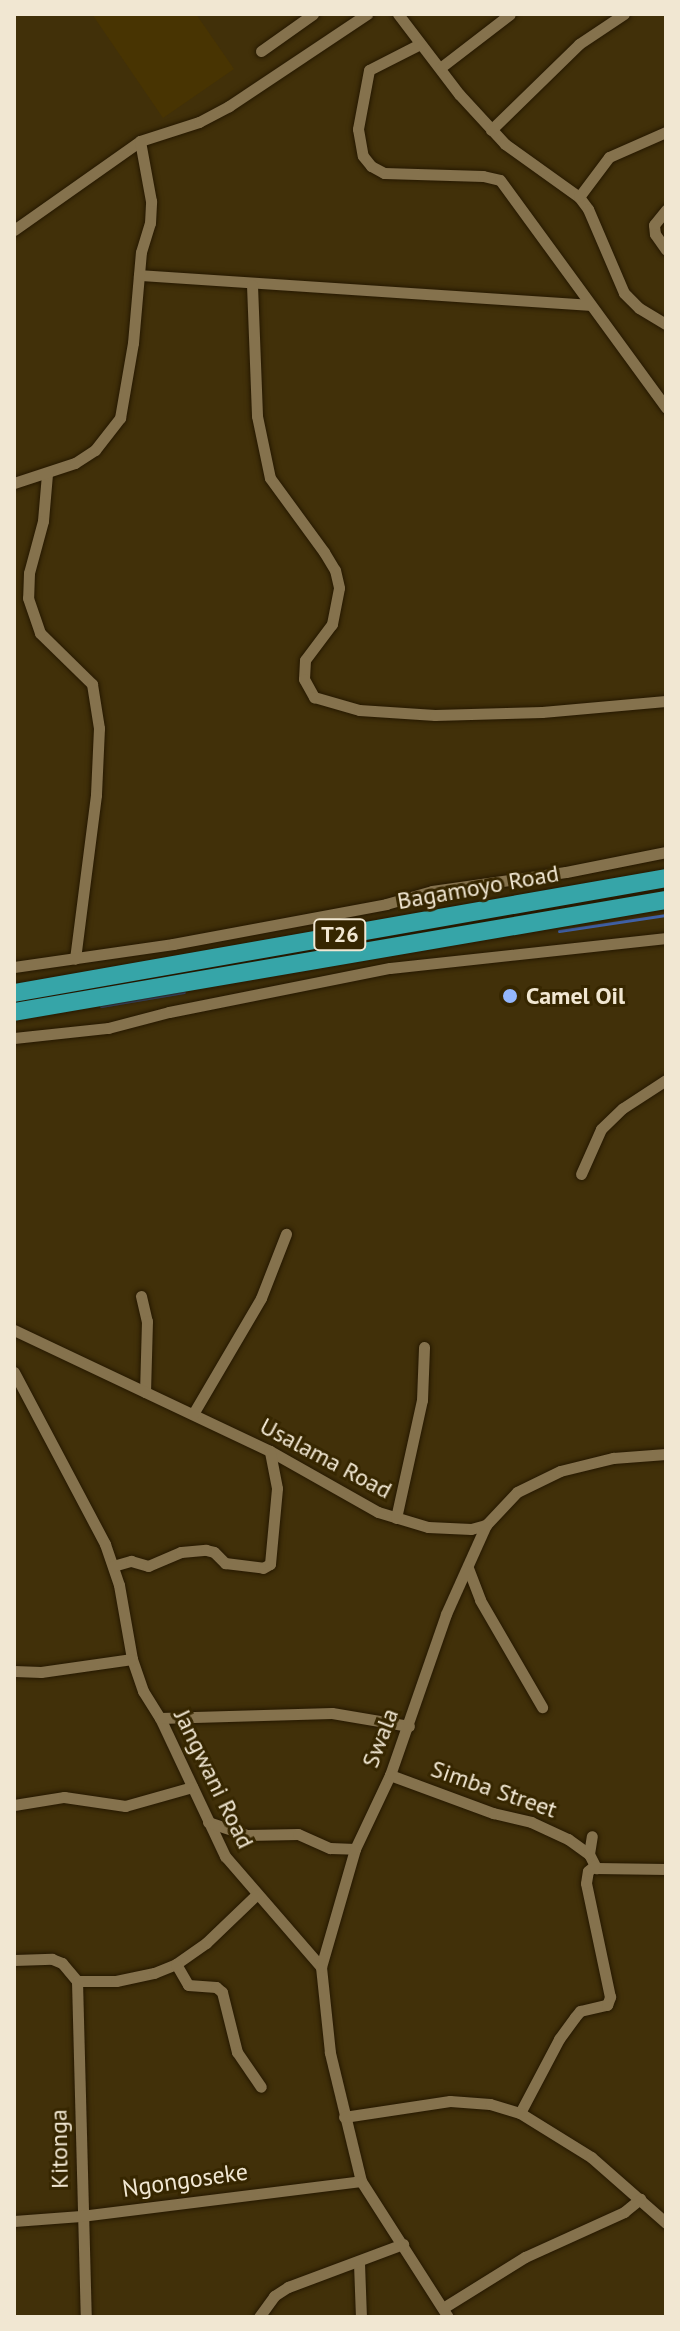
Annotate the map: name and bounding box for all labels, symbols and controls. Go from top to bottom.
street label: Bagamoyo Road [395,859,561,915]
road number: T26 [312,917,368,953]
place label: Camel Oil [526,982,625,1010]
marker: Camel Oil [501,987,519,1005]
street label: Usalama Road [255,1411,397,1505]
street label: Swala [356,1704,404,1772]
street label: Jangwani Road [168,1705,260,1853]
street label: Simba Street [427,1754,561,1824]
street label: Kitonga [44,2109,74,2189]
street label: Ngongoseke [120,2157,250,2203]

